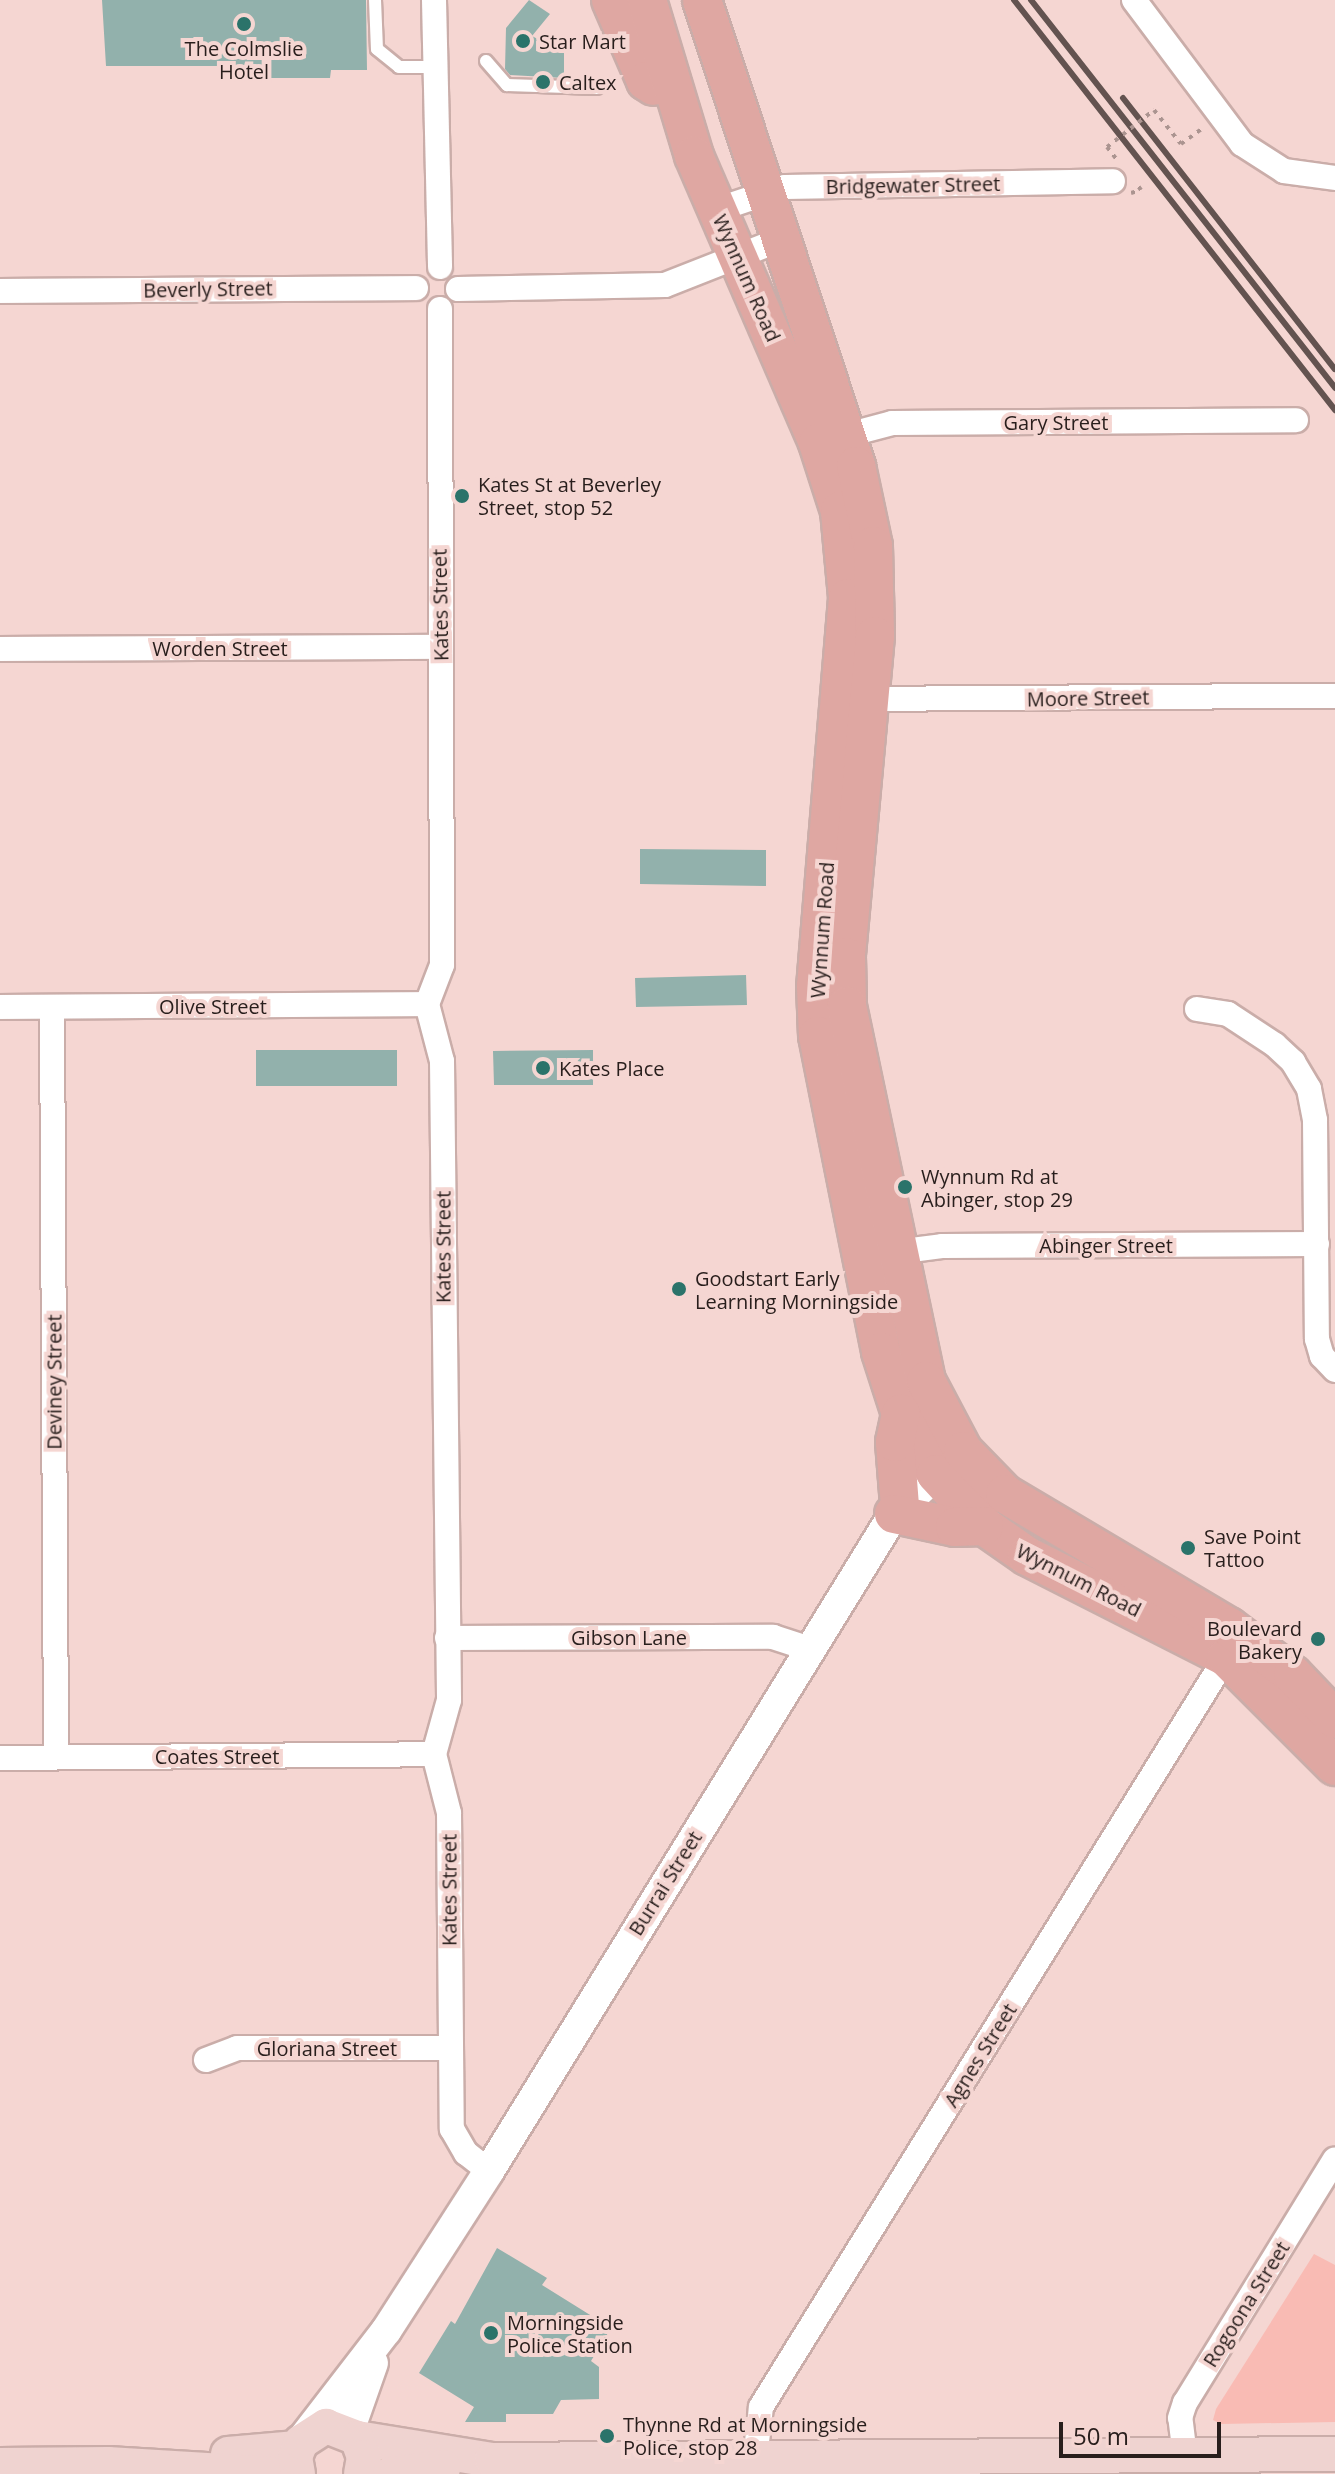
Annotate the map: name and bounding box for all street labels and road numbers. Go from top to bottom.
street label: Bridgewater Street [825,171,1001,199]
street label: Wynnum Road [708,211,786,345]
street label: Beverly Street [143,276,273,302]
street label: Gary Street [1004,410,1108,434]
street label: Kates Street [427,549,453,661]
street label: Worden Street [152,636,288,660]
street label: Moore Street [1027,685,1149,711]
street label: Wynnum Road [805,861,839,999]
street label: Olive Street [159,994,267,1018]
street label: Kates Street [431,1191,455,1303]
street label: Abinger Street [1039,1233,1173,1257]
street label: Deviney Street [42,1314,66,1450]
street label: Wynnum Road [1013,1538,1145,1622]
street label: Gibson Lane [571,1625,687,1649]
street label: Coates Street [155,1744,279,1768]
street label: Burrai Street [623,1826,707,1940]
street label: Kates Street [437,1834,461,1946]
street label: Agnes Street [939,1999,1021,2111]
street label: Gloriana Street [257,2036,397,2060]
street label: Rogoona Street [1198,2237,1294,2371]

